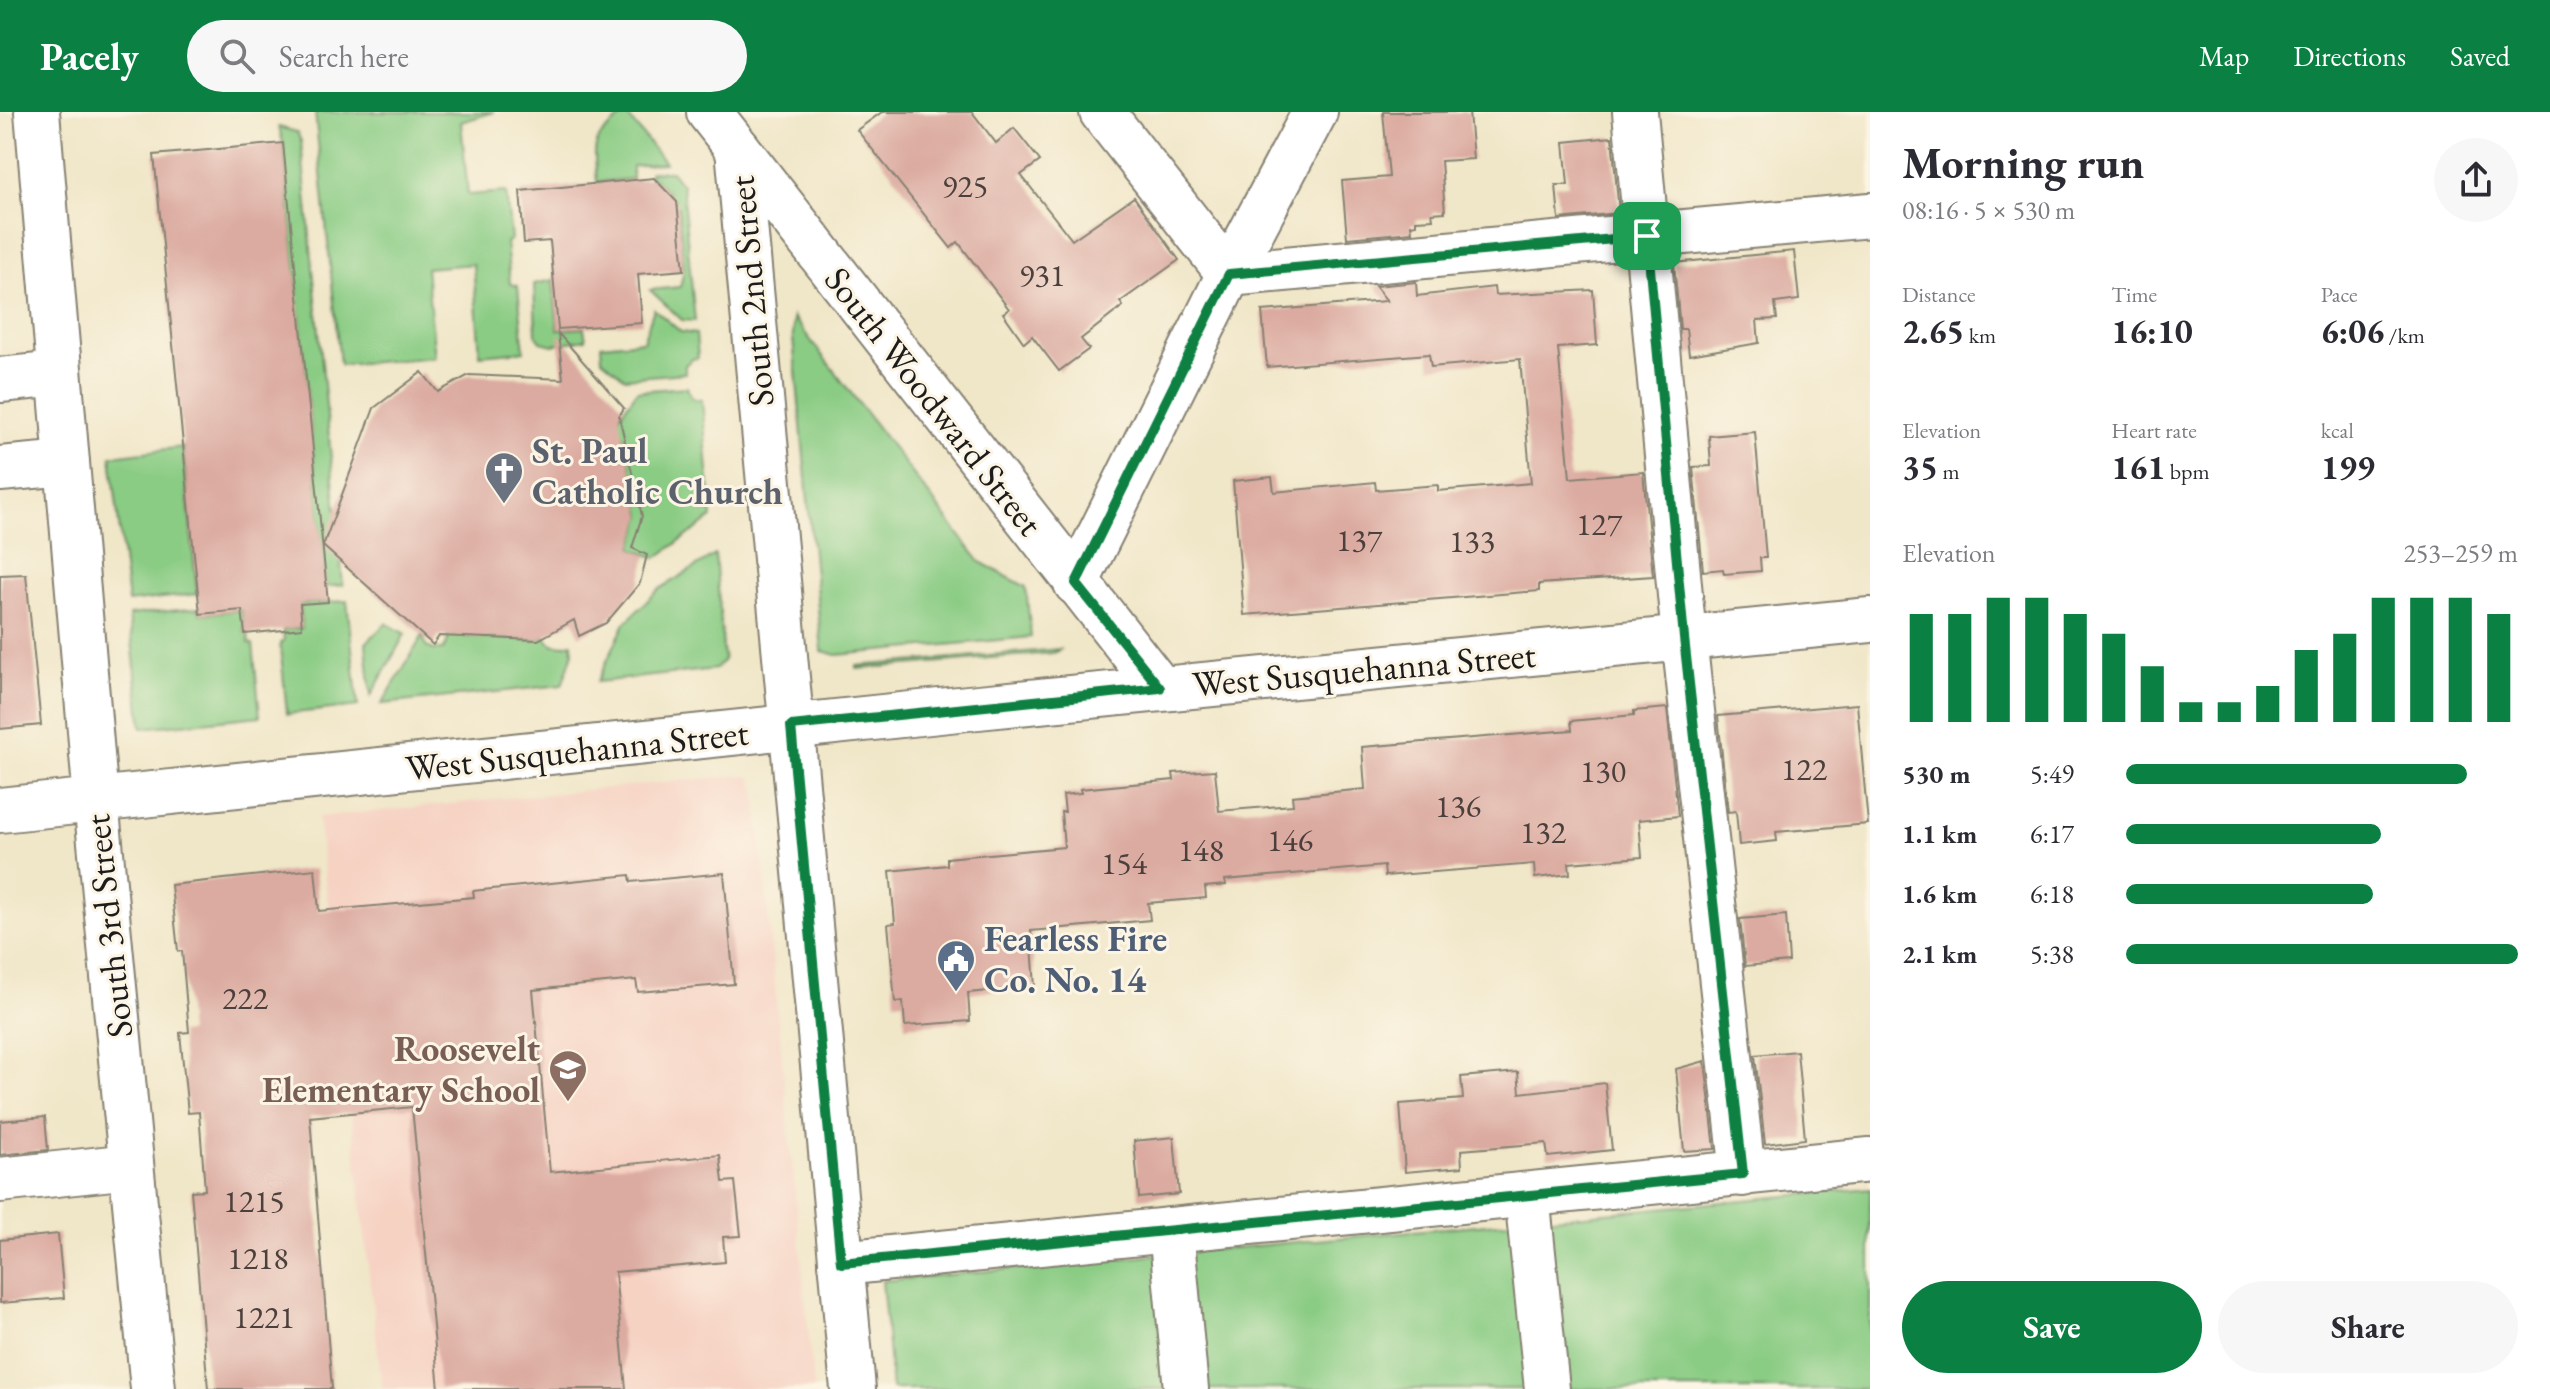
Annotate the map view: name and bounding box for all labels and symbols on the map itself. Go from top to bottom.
house number: 925 [942,165,988,207]
street label: South 2nd Street [717,173,784,408]
pin [1613,202,1681,270]
house number: 931 [1019,254,1065,296]
street label: South Woodward Street [814,257,1054,546]
place label: St. Paul Catholic Church [532,427,783,515]
church icon: St. Paul Catholic Church [483,450,525,505]
house number: 127 [1576,503,1623,545]
house number: 137 [1336,519,1383,561]
house number: 133 [1449,520,1495,562]
street label: West Susquehanna Street [1190,631,1538,707]
street label: West Susquehanna Street [403,709,751,791]
house number: 122 [1781,748,1828,790]
house number: 130 [1580,750,1626,792]
house number: 136 [1435,785,1481,827]
street label: South 3rd Street [73,811,143,1040]
house number: 132 [1520,811,1567,853]
house number: 146 [1267,819,1313,861]
house number: 148 [1178,829,1224,871]
house number: 154 [1101,842,1148,884]
place label: Fearless Fire Co. No. 14 [984,915,1167,1003]
public building icon: Fearless Fire Co. No. 14 [935,938,977,993]
house number: 222 [222,977,269,1019]
place label: Roosevelt Elementary School [262,1025,540,1113]
school or university icon: Roosevelt Elementary School [547,1048,589,1103]
house number: 1215 [223,1180,285,1222]
house number: 1218 [227,1237,289,1279]
house number: 1221 [233,1296,295,1338]

